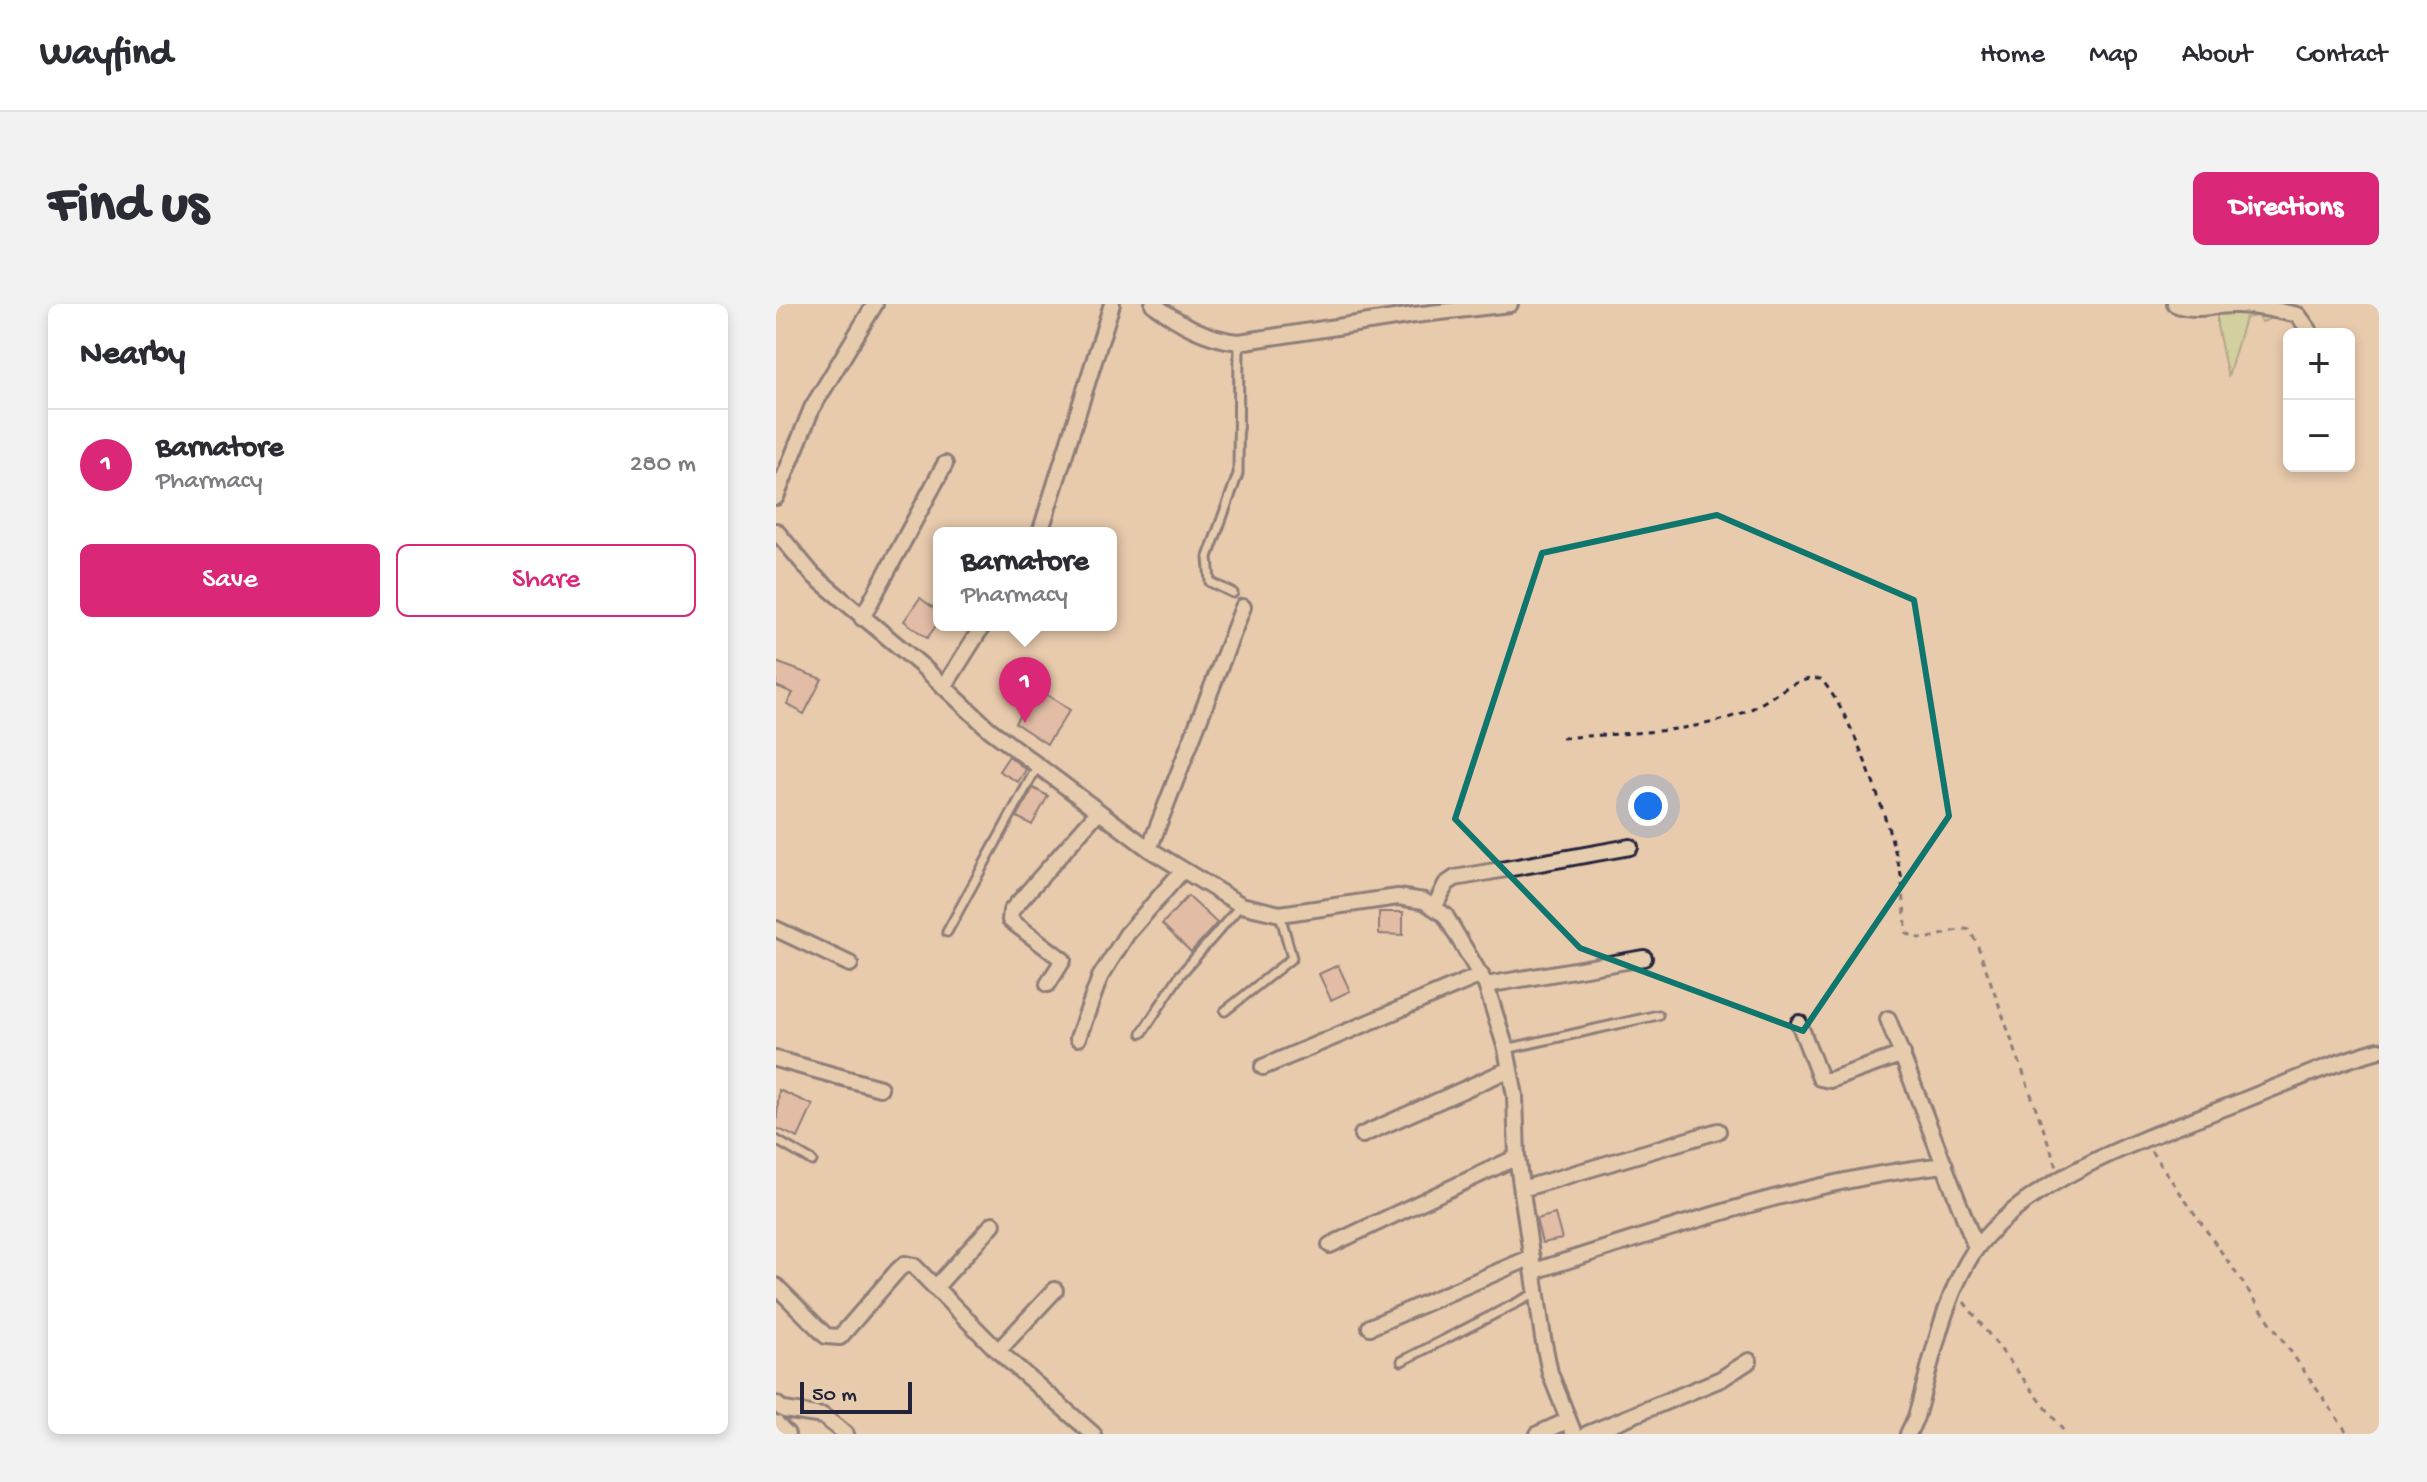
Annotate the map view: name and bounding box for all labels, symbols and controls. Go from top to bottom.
text: Wayfind [40,33,172,77]
text: Home [1980,39,2045,72]
text: Map [2089,39,2138,72]
text: About [2182,39,2252,72]
text: Contact [2296,39,2387,72]
button: Directions [2193,172,2379,245]
text: Find us [48,175,208,241]
map controls [2283,328,2355,472]
button: + [2283,328,2355,400]
text: Nearby [80,336,185,376]
button: − [2283,400,2355,472]
text: Barnatore [156,432,283,467]
text: 1 [101,450,111,481]
text: 280 m [630,450,696,481]
text: Pharmacy [156,467,262,498]
popup [933,527,1117,631]
button: Save [80,544,380,617]
button: Share [396,544,696,617]
text: Barnatore [961,546,1089,581]
text: Pharmacy [961,581,1068,612]
pin: 1 [999,657,1051,723]
your location [1628,786,1668,826]
scale bar [800,1378,912,1414]
text: 50 m [812,1383,857,1409]

